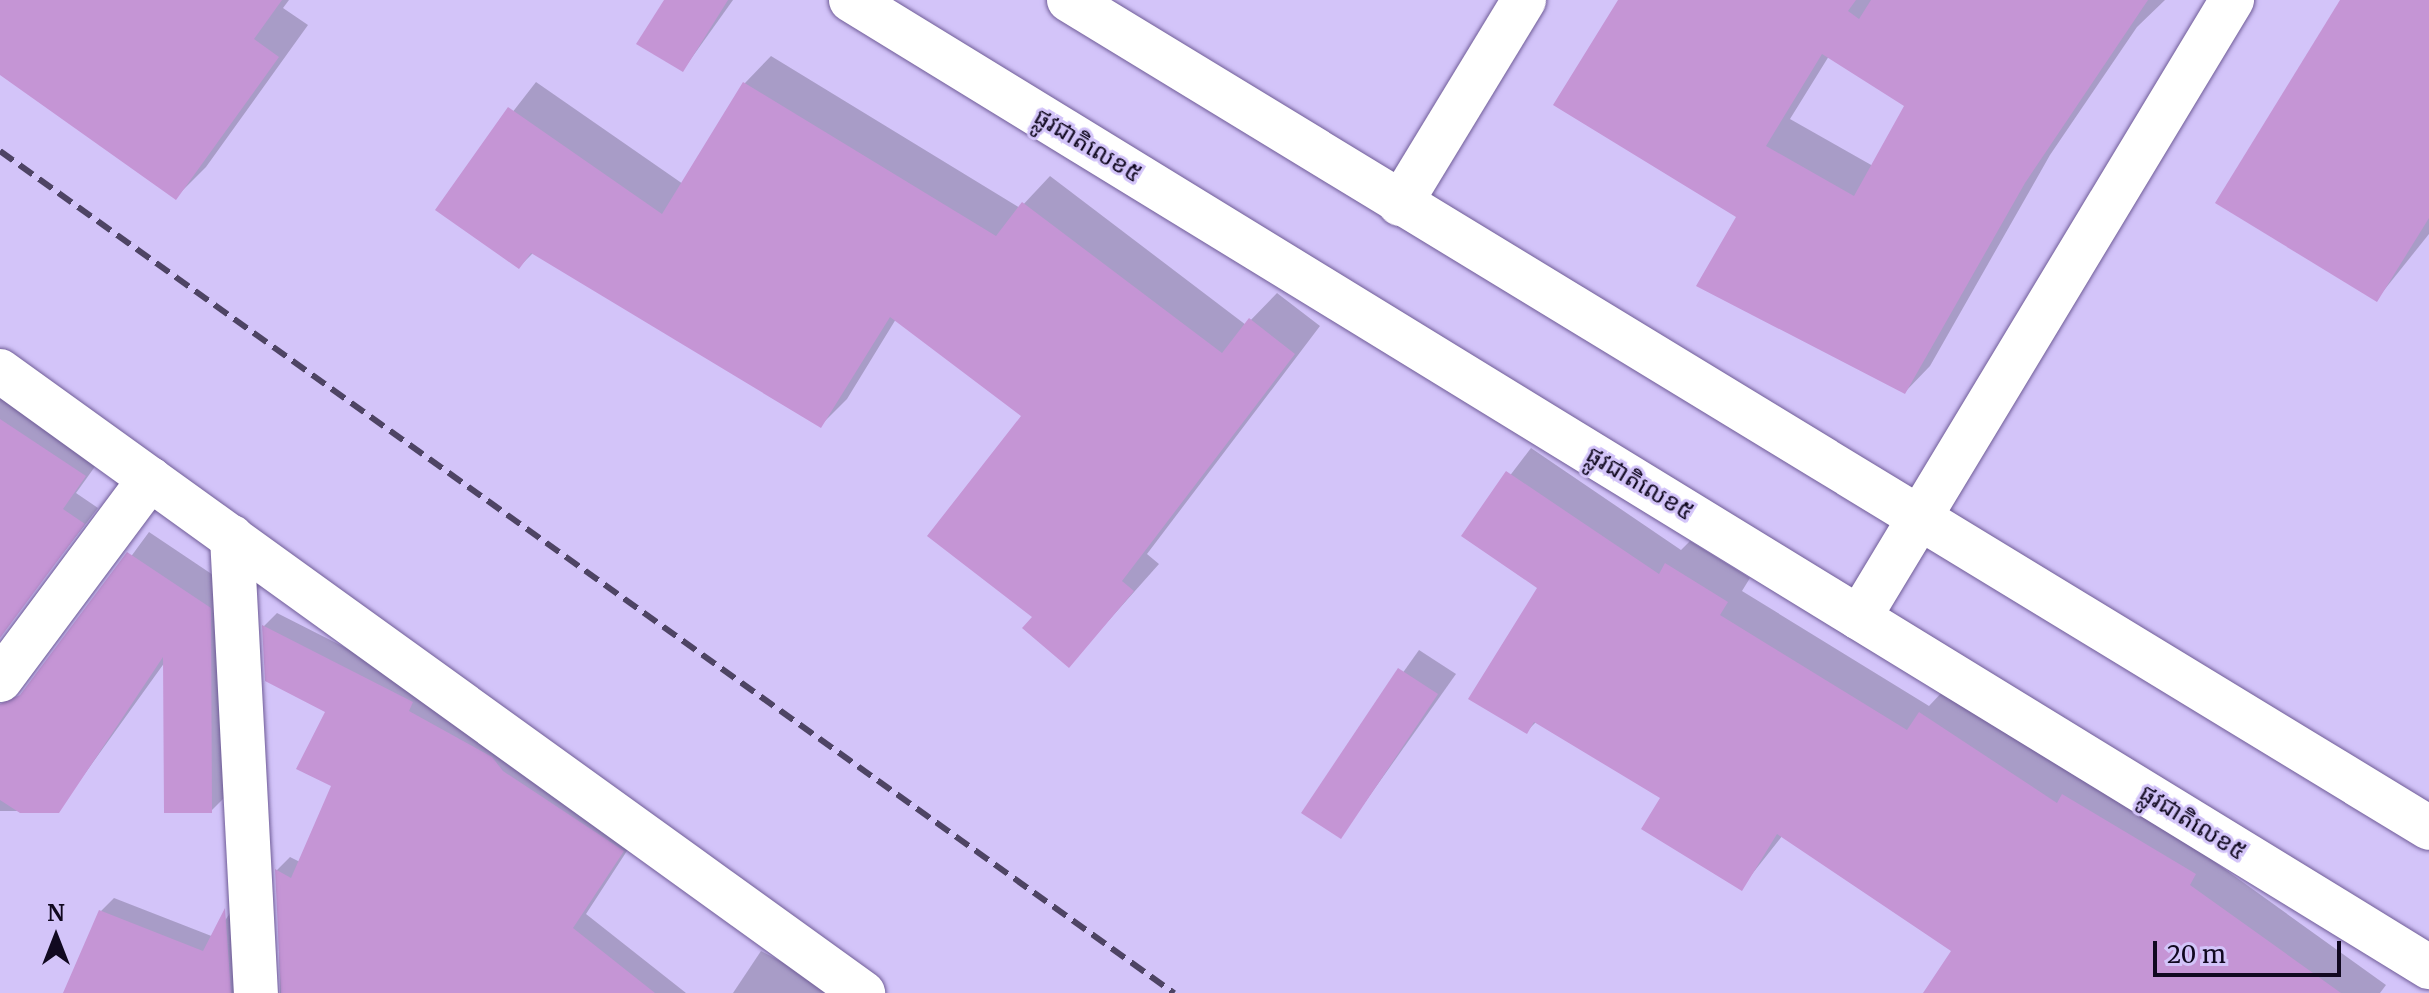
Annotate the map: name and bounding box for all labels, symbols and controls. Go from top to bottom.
street label: ផ្លូវជាតិលេខ៥ [1029,102,1147,188]
street label: ផ្លូវជាតិលេខ៥ [1581,440,1699,526]
street label: ផ្លូវជាតិលេខ៥ [2134,778,2252,866]
north arrow [16,897,96,977]
text: N [47,899,65,927]
scale bar [2157,925,2345,975]
text: 20 m [2167,939,2226,970]

